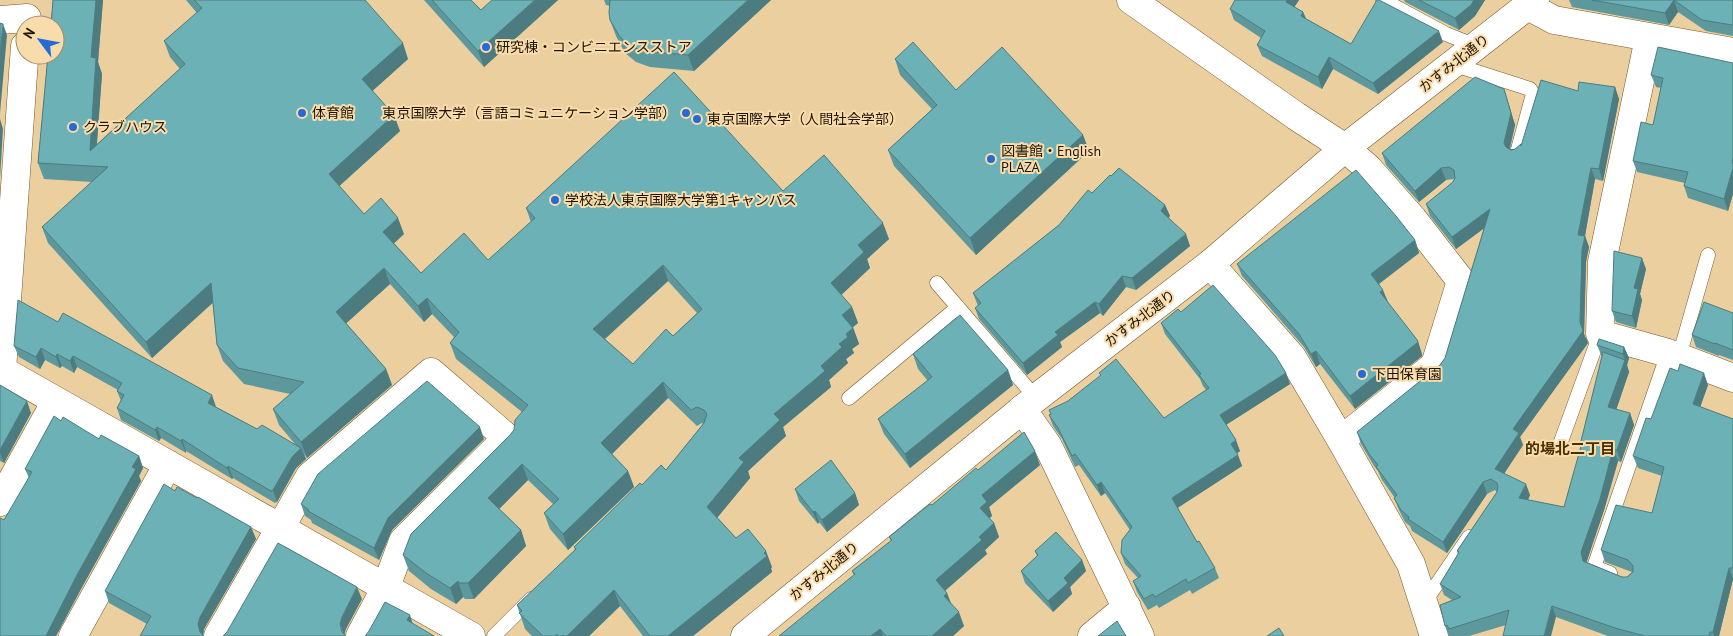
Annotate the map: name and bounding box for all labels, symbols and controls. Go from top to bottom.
north arrow [15,15,65,65]
text: N [19,24,39,42]
street label: かすみ北通り [1415,30,1493,96]
place label: 研究棟・コンビニエンスストア [496,38,692,56]
marker: 研究棟・コンビニエンスストア [480,41,492,53]
place label: 体育館 [312,104,354,122]
place label: 東京国際大学（言語コミュニケーション学部） [382,104,676,122]
marker: 体育館 [296,107,308,119]
marker: 東京国際大学（言語コミュニケーション学部） [680,107,692,119]
place label: 東京国際大学（人間社会学部） [707,110,903,128]
marker: 東京国際大学（人間社会学部） [691,113,703,125]
place label: クラブハウス [83,118,167,136]
marker: クラブハウス [67,121,79,133]
place label: 図書館・English PLAZA [1001,142,1101,176]
marker: 図書館・English PLAZA [985,153,997,165]
place label: 学校法人東京国際大学第1キャンパス [565,191,797,209]
marker: 学校法人東京国際大学第1キャンパス [549,194,561,206]
street label: かすみ北通り [1101,286,1179,350]
place label: 下田保育園 [1372,365,1442,383]
marker: 下田保育園 [1356,368,1368,380]
district label: 的場北二丁目 [1525,439,1615,458]
street label: かすみ北通り [786,538,862,604]

